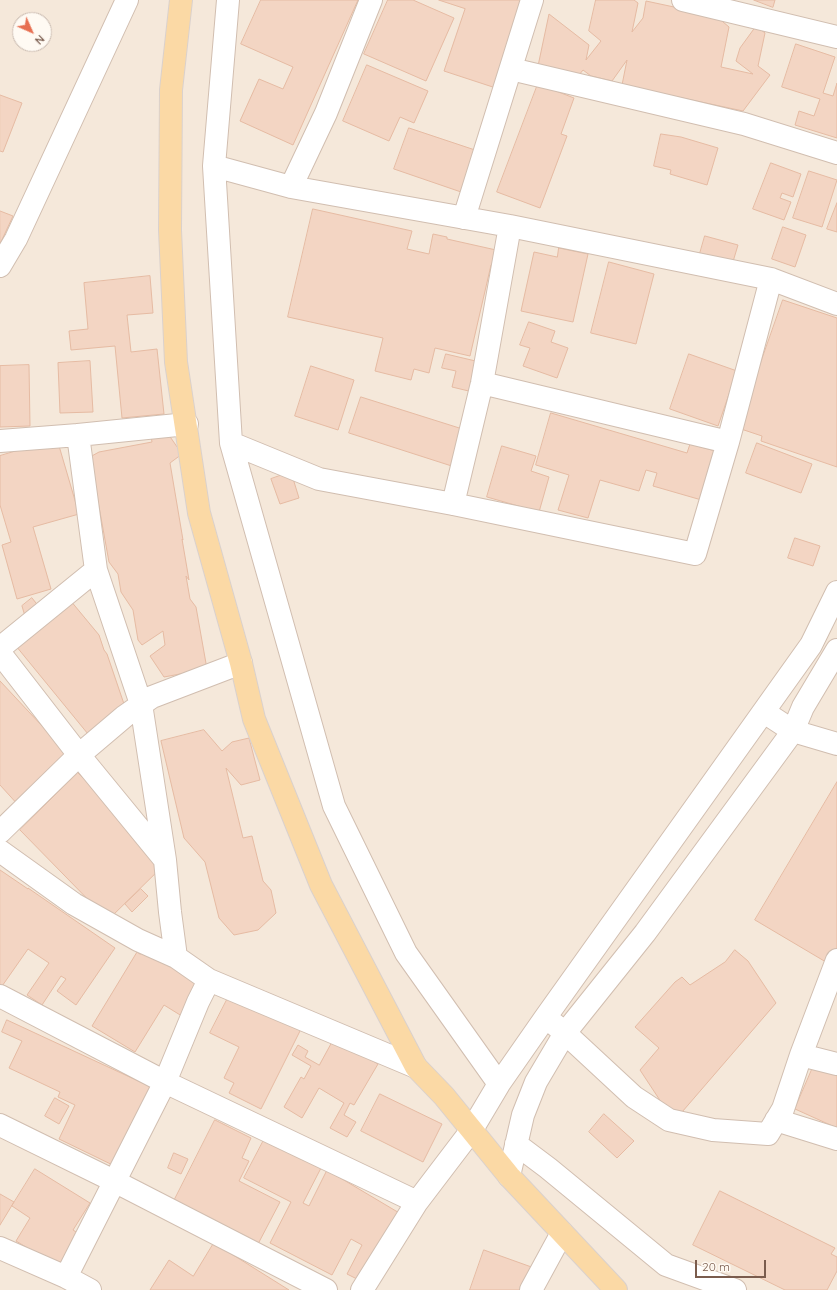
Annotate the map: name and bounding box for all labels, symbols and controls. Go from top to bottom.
north arrow [12,12,52,52]
text: N [32,32,48,48]
scale bar [697,1252,768,1278]
text: 20 m [702,1259,730,1274]

